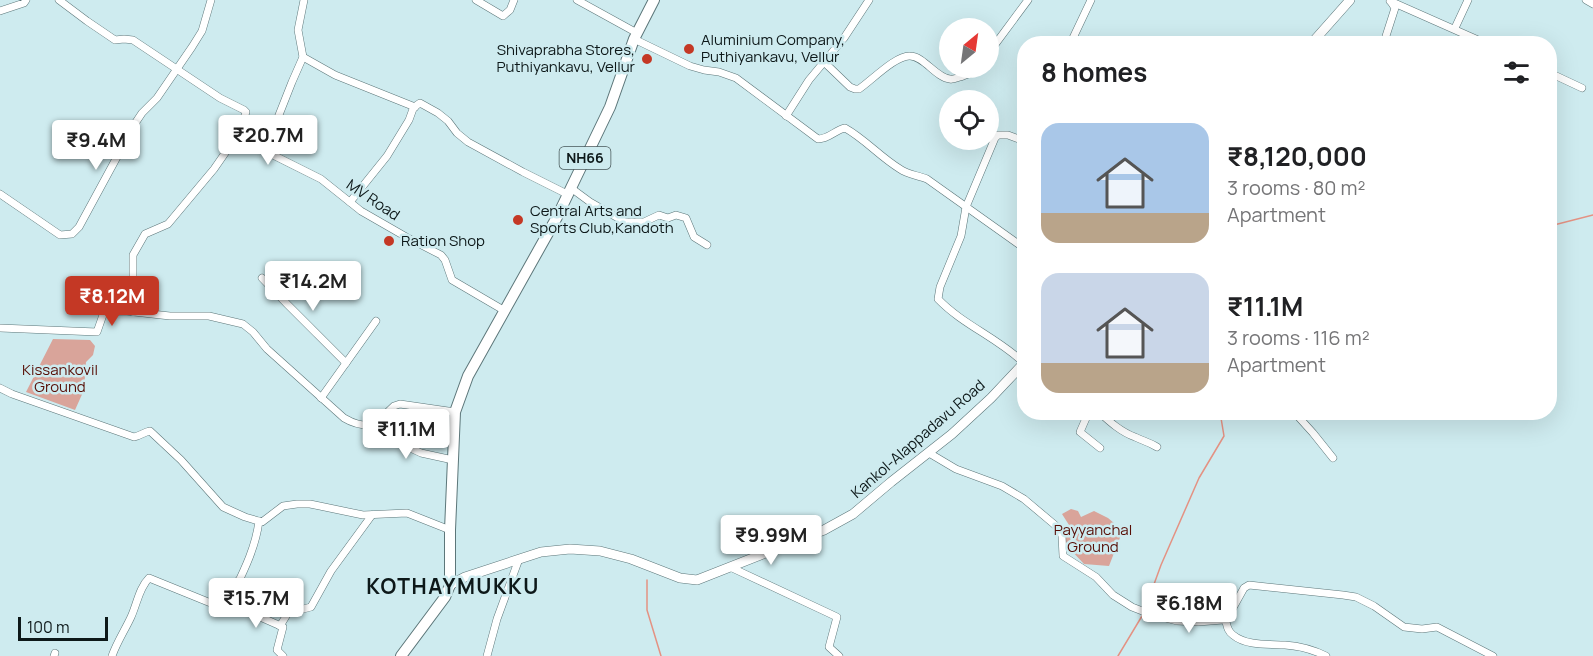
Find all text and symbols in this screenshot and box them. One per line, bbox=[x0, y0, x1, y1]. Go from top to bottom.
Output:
north arrow bbox=[939, 18, 999, 78]
map controls bbox=[939, 18, 999, 150]
place label: Aluminium Company, Puthiyankavu, Vellur bbox=[701, 29, 845, 67]
place label: Shivaprabha Stores, Puthiyankavu, Vellur bbox=[497, 39, 636, 77]
marker: Aluminium Company, Puthiyankavu, Vellur bbox=[682, 42, 696, 56]
marker: Shivaprabha Stores, Puthiyankavu, Vellur bbox=[640, 52, 654, 66]
text: 8 homes bbox=[1041, 54, 1147, 90]
icon: filters bbox=[1500, 56, 1533, 89]
button: locate bbox=[939, 90, 999, 150]
pin: ₹20.7M bbox=[219, 115, 317, 166]
pin: ₹9.4M bbox=[54, 120, 138, 171]
text: ₹20.7M bbox=[232, 121, 304, 148]
text: ₹9.4M bbox=[66, 126, 126, 153]
text: ₹8,120,000 bbox=[1227, 138, 1367, 174]
road number: NH66 bbox=[560, 147, 610, 169]
icon: home bbox=[1089, 147, 1161, 219]
street label: MV Road bbox=[342, 174, 404, 225]
text: 3 rooms · 80 m² bbox=[1227, 174, 1366, 201]
place label: Central Arts and Sports Club,Kandoth bbox=[530, 200, 674, 238]
text: Apartment bbox=[1227, 201, 1326, 228]
marker: Central Arts and Sports Club,Kandoth bbox=[511, 213, 525, 227]
place label: Ration Shop bbox=[401, 230, 485, 251]
marker: Ration Shop bbox=[382, 234, 396, 248]
pin: ₹14.2M bbox=[264, 261, 362, 312]
text: ₹14.2M bbox=[279, 267, 347, 294]
pin: ₹8.12M bbox=[63, 276, 161, 327]
text: ₹8.12M bbox=[79, 282, 145, 309]
text: ₹11.1M bbox=[1227, 288, 1303, 324]
icon: home bbox=[1089, 297, 1161, 369]
text: 3 rooms · 116 m² bbox=[1227, 324, 1370, 351]
text: Apartment bbox=[1227, 351, 1326, 378]
park label: Kissankovil Ground bbox=[22, 359, 98, 397]
street label: Kankol-Alappadavu Road bbox=[846, 375, 989, 503]
pin: ₹11.1M bbox=[357, 409, 455, 460]
text: ₹11.1M bbox=[377, 415, 435, 442]
pin: ₹9.99M bbox=[722, 515, 820, 566]
park label: Payyanchal Ground bbox=[1054, 519, 1132, 557]
text: ₹9.99M bbox=[735, 521, 807, 548]
district label: KOTHAYMUKKU bbox=[366, 572, 540, 600]
pin: ₹15.7M bbox=[207, 578, 305, 629]
pin: ₹6.18M bbox=[1140, 583, 1238, 634]
text: ₹15.7M bbox=[223, 584, 289, 611]
text: ₹6.18M bbox=[1156, 589, 1222, 616]
scale bar bbox=[18, 614, 108, 642]
text: 100 m bbox=[27, 616, 70, 638]

